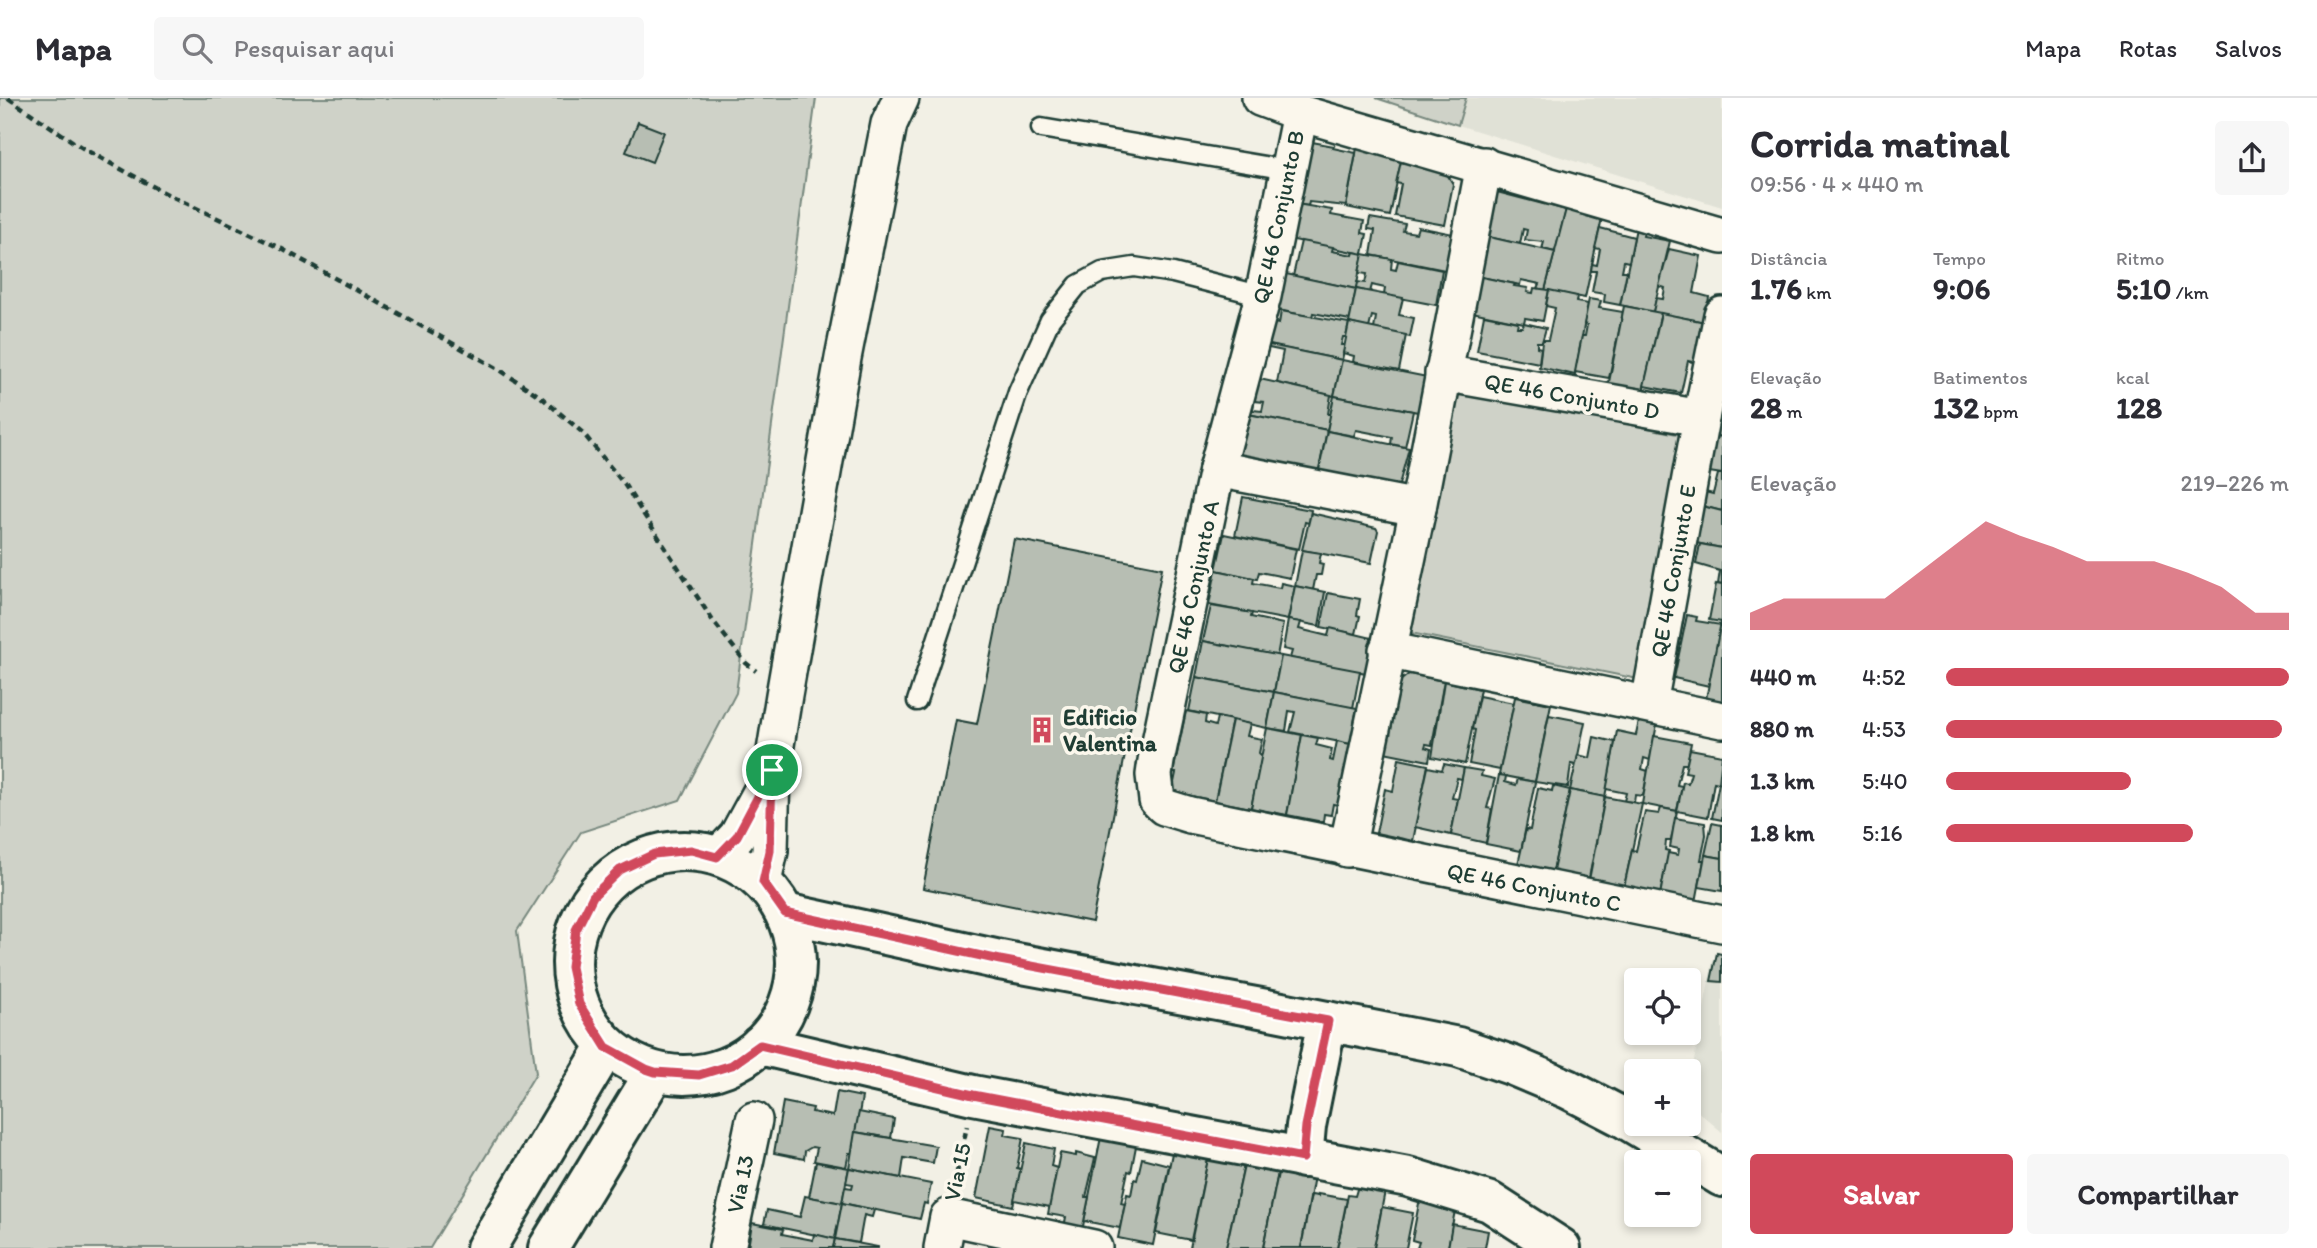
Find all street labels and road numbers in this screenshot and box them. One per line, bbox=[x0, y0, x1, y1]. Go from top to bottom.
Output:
street label: QE 46 Conjunto B bbox=[1246, 128, 1310, 306]
street label: QE 46 Conjunto D bbox=[1482, 367, 1662, 425]
street label: QE 46 Conjunto E bbox=[1644, 483, 1702, 659]
street label: QE 46 Conjunto A bbox=[1161, 497, 1225, 676]
street label: QE 46 Conjunto C bbox=[1445, 856, 1623, 918]
street label: Via 15 bbox=[937, 1140, 977, 1204]
street label: Via 13 bbox=[720, 1152, 760, 1216]

